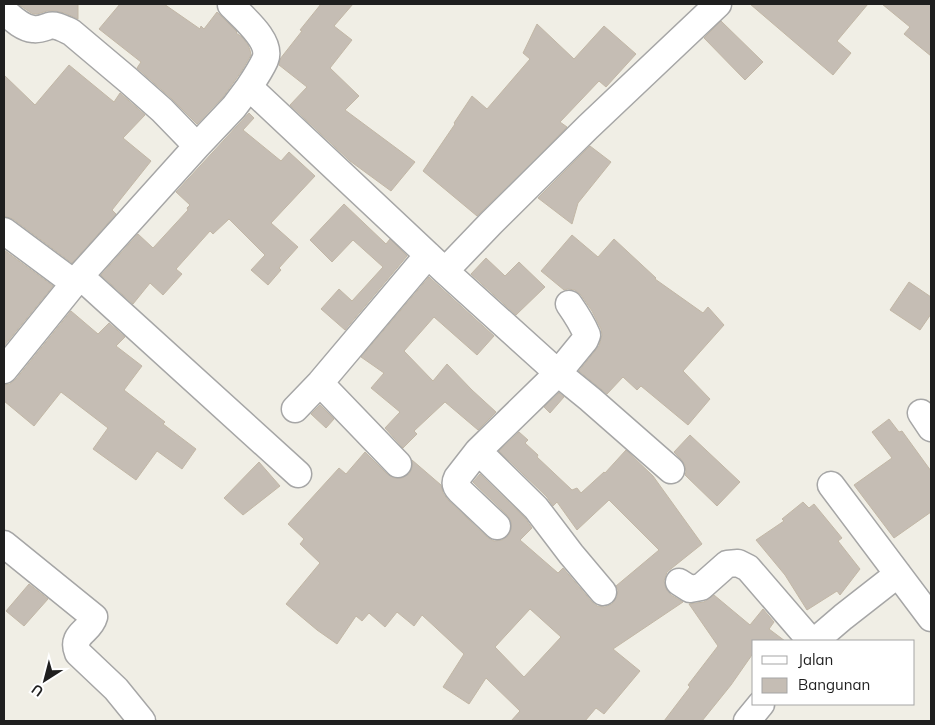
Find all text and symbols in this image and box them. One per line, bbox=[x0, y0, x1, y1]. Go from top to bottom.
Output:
legend bbox=[752, 640, 915, 705]
text: Jalan bbox=[798, 650, 833, 669]
north arrow bbox=[20, 655, 70, 705]
text: Bangunan bbox=[798, 675, 870, 694]
text: U bbox=[28, 680, 47, 701]

